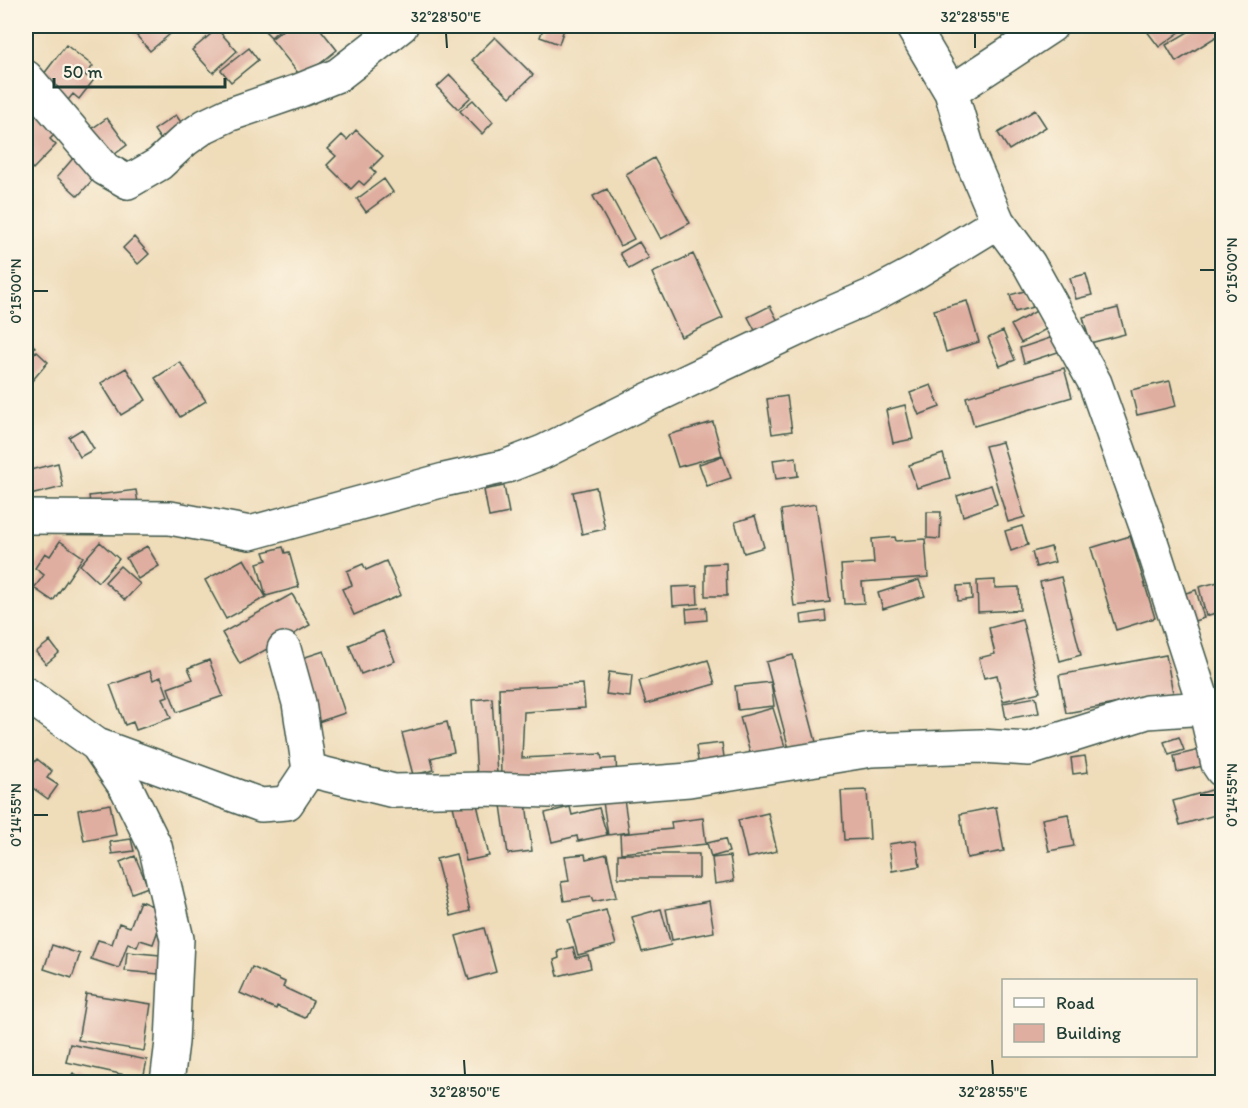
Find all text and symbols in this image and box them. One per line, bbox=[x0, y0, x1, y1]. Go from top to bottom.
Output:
text: 32°28'50"E bbox=[411, 8, 481, 26]
text: 32°28'55"E bbox=[941, 8, 1009, 26]
scale bar bbox=[54, 51, 225, 89]
text: 50 m bbox=[63, 61, 103, 83]
text: 0°15'00"N bbox=[1223, 237, 1241, 303]
text: 0°15'00"N bbox=[7, 258, 25, 324]
text: 0°14'55"N bbox=[1223, 763, 1241, 827]
text: 0°14'55"N bbox=[7, 783, 25, 847]
legend bbox=[1002, 979, 1197, 1057]
text: Road bbox=[1056, 992, 1095, 1014]
text: Building bbox=[1056, 1022, 1122, 1044]
text: 32°28'50"E bbox=[430, 1083, 500, 1101]
text: 32°28'55"E bbox=[959, 1083, 1027, 1101]

